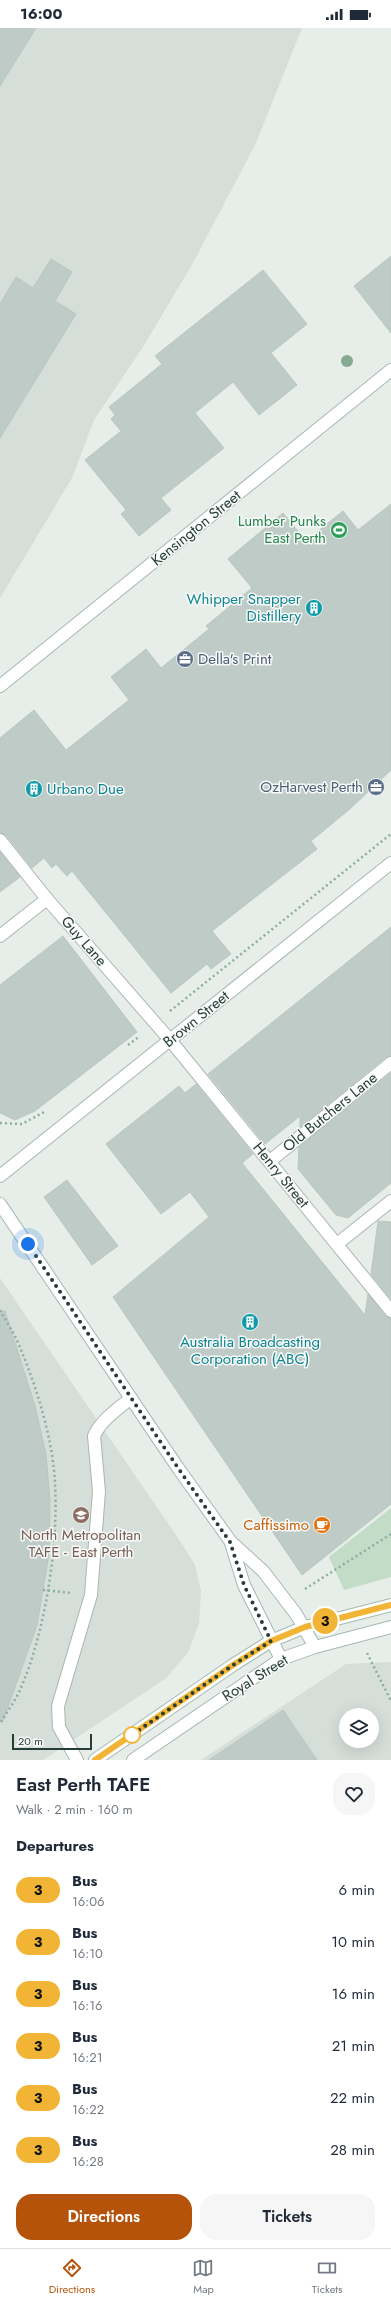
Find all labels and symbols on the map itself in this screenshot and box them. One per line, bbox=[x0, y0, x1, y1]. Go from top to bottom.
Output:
street label: Kensington Street bbox=[146, 485, 246, 571]
place label: Lumber Punks East Perth bbox=[238, 510, 326, 549]
sports icon: Lumber Punks East Perth bbox=[329, 520, 349, 540]
place label: Whipper Snapper Distillery bbox=[187, 588, 302, 627]
building icon: Whipper Snapper Distillery bbox=[304, 598, 324, 618]
place label: Della's Print bbox=[198, 648, 272, 670]
office icon: Della's Print bbox=[175, 649, 195, 669]
place label: OzHarvest Perth bbox=[260, 776, 363, 798]
office icon: OzHarvest Perth bbox=[366, 777, 386, 797]
place label: Urbano Due bbox=[47, 778, 124, 800]
building icon: Urbano Due bbox=[24, 779, 44, 799]
street label: Guy Lane bbox=[56, 911, 112, 971]
street label: Brown Street bbox=[158, 985, 234, 1053]
street label: Old Butchers Lane bbox=[278, 1067, 382, 1157]
street label: Henry Street bbox=[248, 1137, 315, 1213]
your location bbox=[18, 1234, 38, 1254]
building icon: Australia Broadcasting Corporation (ABC) bbox=[240, 1312, 260, 1332]
place label: Australia Broadcasting Corporation (ABC) bbox=[180, 1331, 320, 1370]
school or university icon: North Metropolitan TAFE - East Perth bbox=[71, 1505, 91, 1525]
place label: Caffissimo bbox=[243, 1514, 309, 1536]
cafe icon: Caffissimo bbox=[312, 1515, 332, 1535]
place label: North Metropolitan TAFE - East Perth bbox=[21, 1524, 141, 1563]
line badge: 3 bbox=[312, 1608, 338, 1634]
street label: Royal Street bbox=[218, 1649, 293, 1707]
unlabelled marker bbox=[123, 1726, 141, 1744]
scale bar bbox=[12, 1732, 92, 1751]

